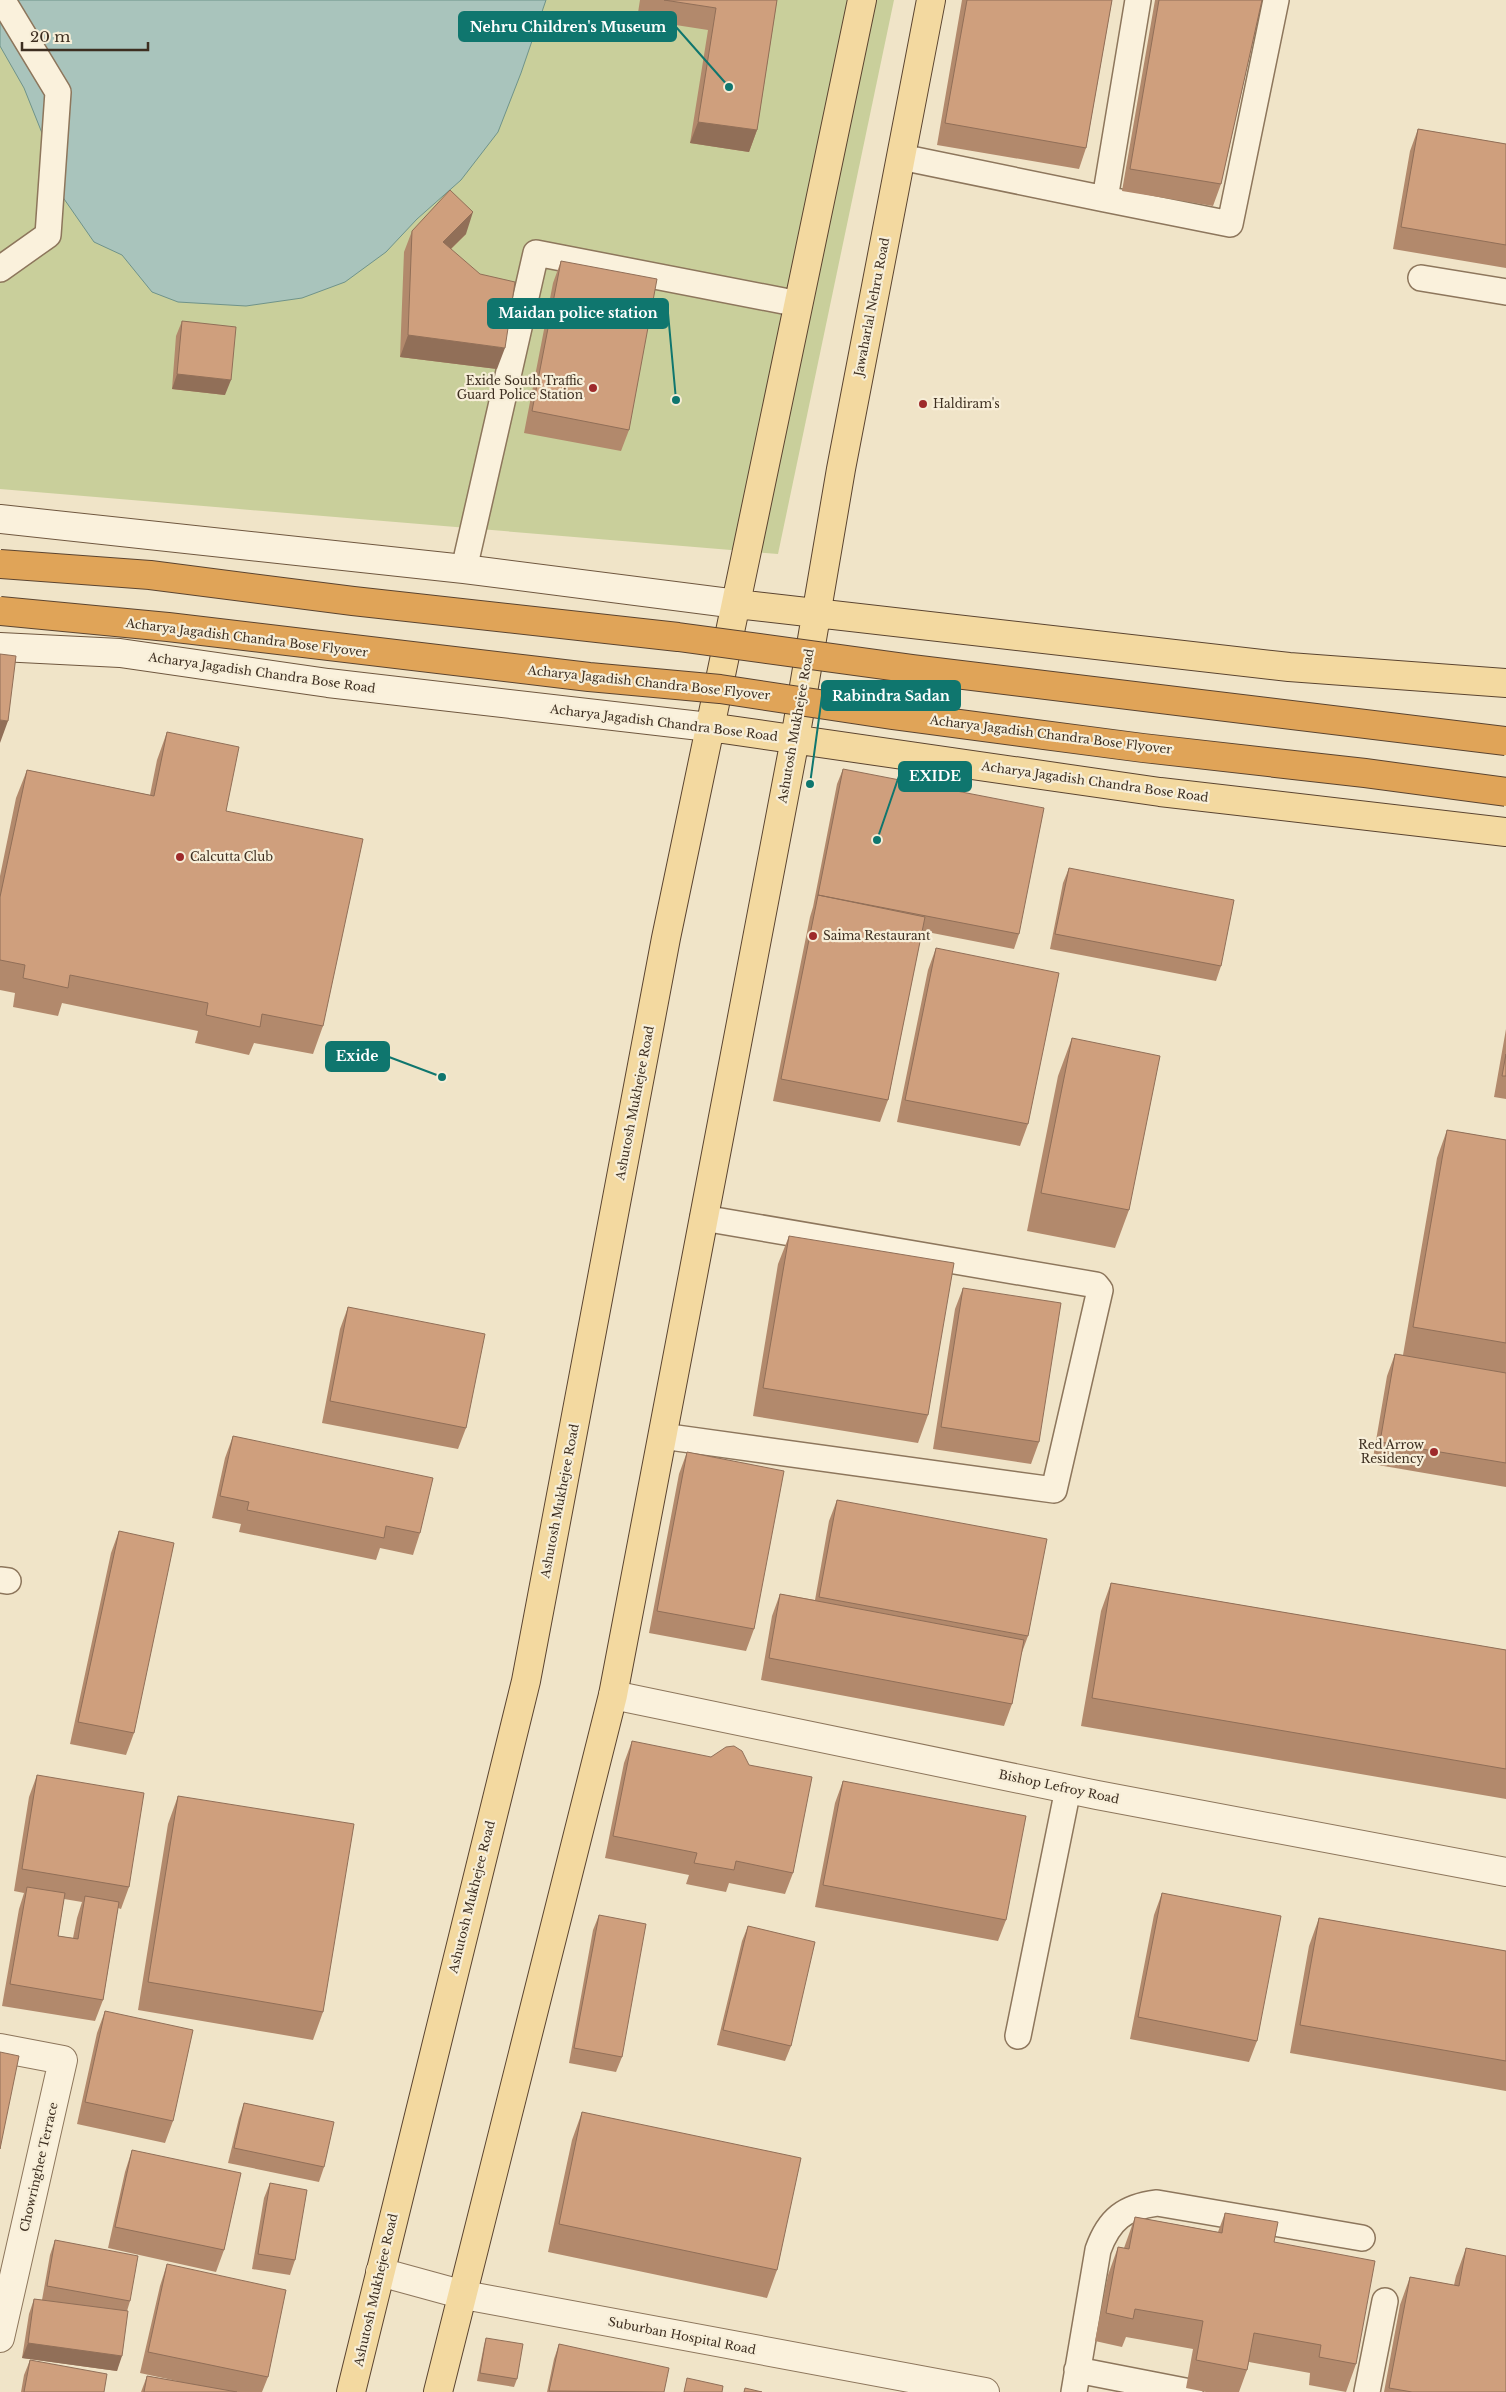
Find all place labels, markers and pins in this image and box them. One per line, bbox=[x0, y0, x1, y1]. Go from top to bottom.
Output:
callout: Nehru Children's Museum bbox=[459, 12, 676, 41]
callout: Maidan police station bbox=[488, 299, 668, 328]
place label: Exide South Traffic Guard Police Station bbox=[457, 373, 584, 402]
marker: Exide South Traffic Guard Police Station bbox=[587, 382, 599, 394]
place label: Haldiram's bbox=[933, 396, 1000, 411]
marker: Haldiram's bbox=[917, 398, 929, 410]
callout: Rabindra Sadan bbox=[822, 681, 960, 710]
callout: EXIDE bbox=[899, 762, 971, 791]
place label: Calcutta Club bbox=[190, 849, 273, 864]
marker: Calcutta Club bbox=[174, 851, 186, 863]
place label: Saima Restaurant bbox=[823, 928, 931, 943]
marker: Saima Restaurant bbox=[807, 930, 819, 942]
callout: Exide bbox=[326, 1042, 389, 1071]
place label: Red Arrow Residency bbox=[1358, 1437, 1425, 1466]
marker: Red Arrow Residency bbox=[1428, 1446, 1440, 1458]

